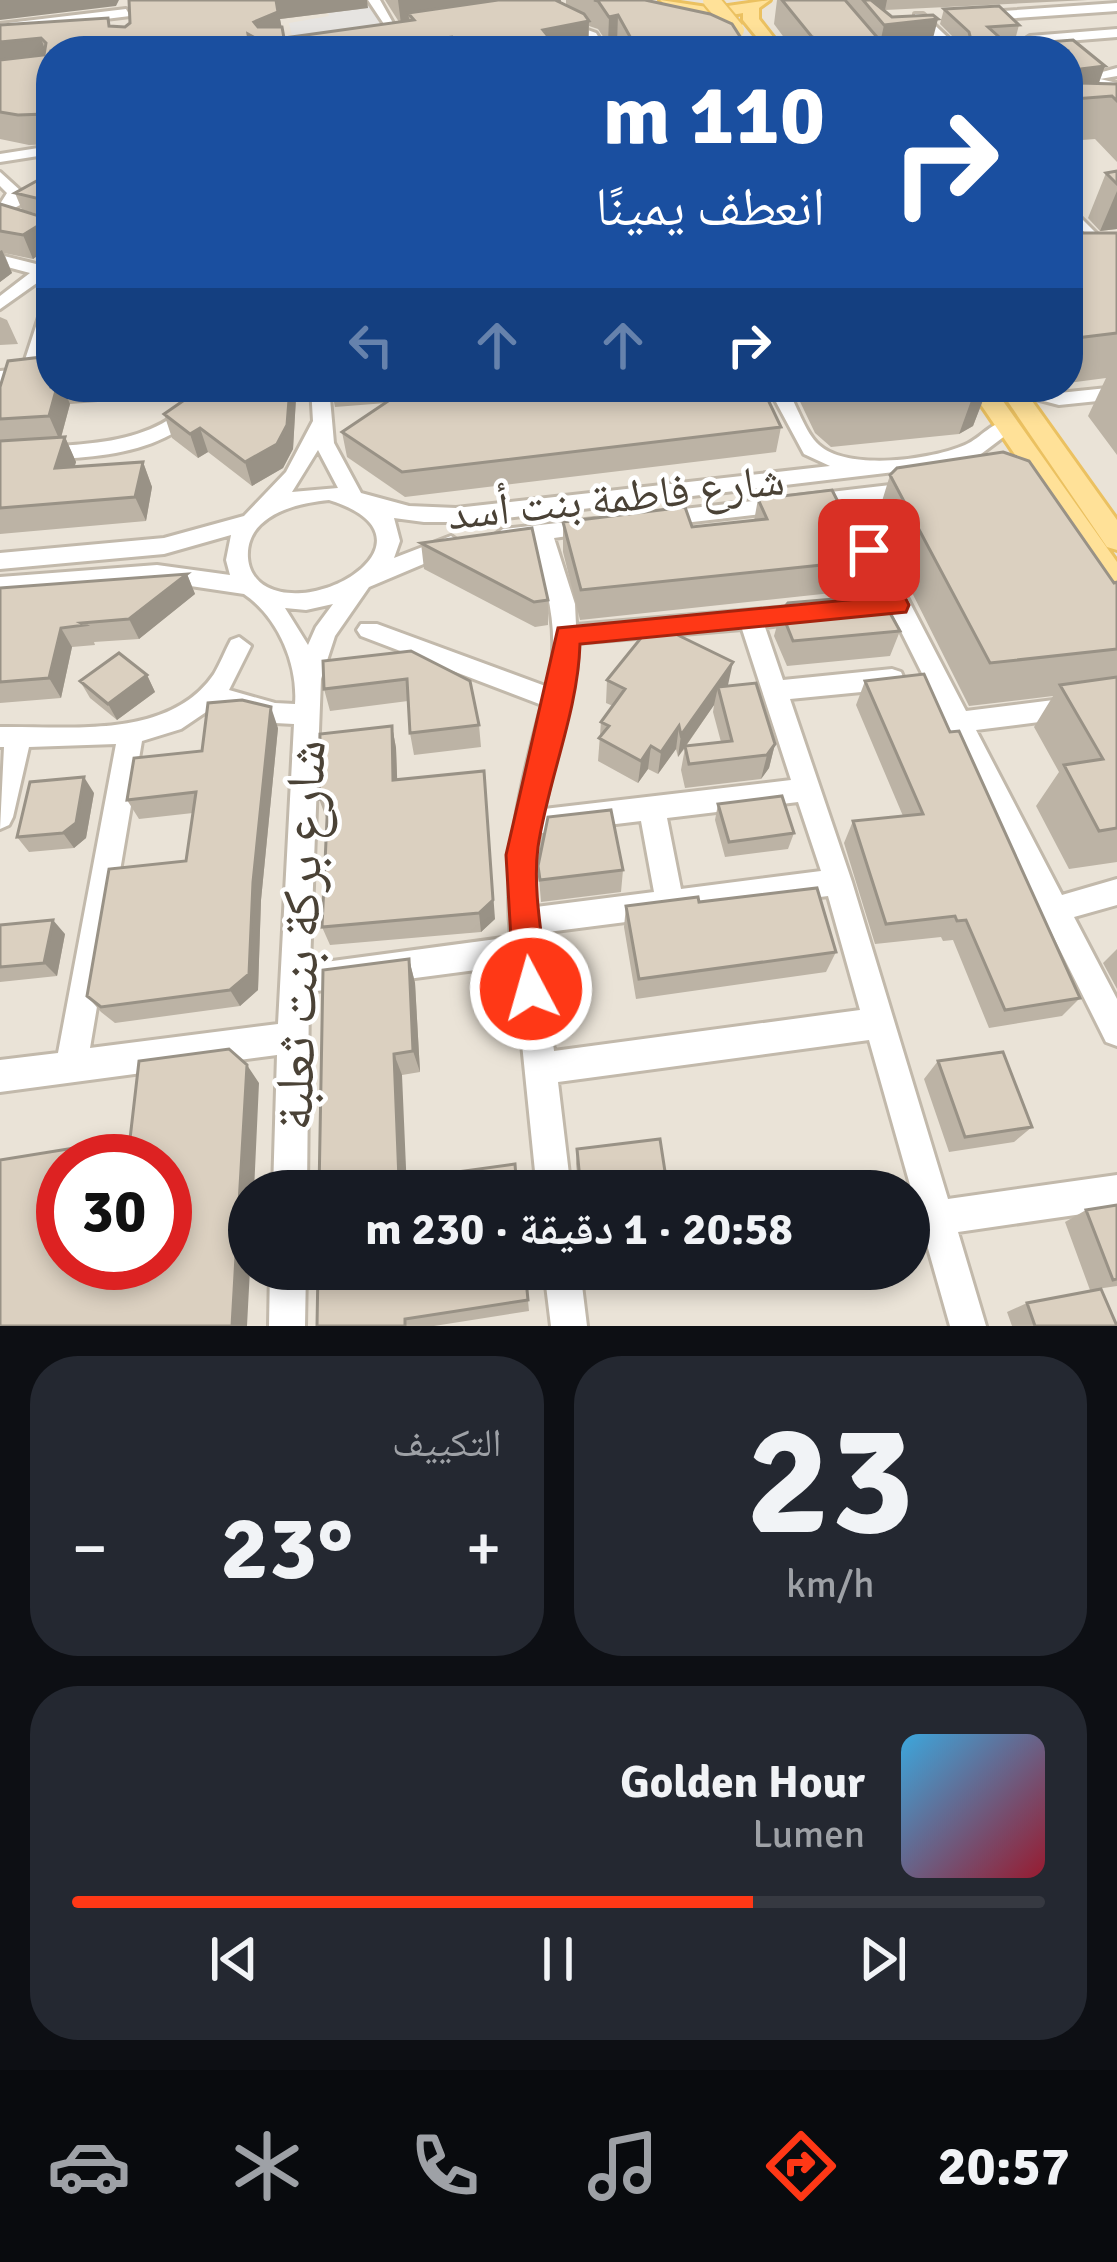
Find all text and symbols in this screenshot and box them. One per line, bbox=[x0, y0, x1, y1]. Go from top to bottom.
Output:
text: 110 m bbox=[603, 64, 825, 168]
icon: right bbox=[867, 84, 1023, 240]
text: انعطف يمينًا bbox=[595, 174, 825, 241]
icon: left bbox=[338, 312, 404, 378]
icon: ahead bbox=[464, 312, 530, 378]
icon: ahead bbox=[590, 312, 656, 378]
icon: right bbox=[716, 312, 782, 378]
street label: شارع فاطمة بنت أسد bbox=[445, 452, 787, 543]
pin bbox=[818, 499, 920, 601]
icon: arrive bbox=[836, 517, 902, 583]
street label: شارع بركة بنت ثعلبة bbox=[260, 739, 341, 1132]
position arrow bbox=[468, 926, 594, 1052]
speed limit sign: 30 bbox=[36, 1134, 192, 1290]
text: 20:58 · 1 دقيقة · 230 m bbox=[365, 1202, 793, 1257]
text: 23 bbox=[746, 1385, 915, 1578]
text: التكييف bbox=[392, 1419, 502, 1467]
text: 23° bbox=[220, 1493, 353, 1604]
text: − bbox=[72, 1508, 108, 1589]
text: + bbox=[466, 1508, 501, 1589]
text: km/h bbox=[786, 1560, 874, 1608]
text: Golden Hour bbox=[620, 1755, 865, 1810]
text: Lumen bbox=[752, 1810, 865, 1858]
icon: previous bbox=[201, 1926, 267, 1992]
icon: pause bbox=[525, 1926, 591, 1992]
icon: next bbox=[850, 1926, 916, 1992]
icon: car bbox=[47, 2124, 131, 2208]
icon: climate bbox=[225, 2124, 309, 2208]
icon: phone bbox=[403, 2124, 487, 2208]
icon: music bbox=[581, 2124, 665, 2208]
icon: directions bbox=[759, 2124, 843, 2208]
text: 20:57 bbox=[937, 2133, 1070, 2200]

